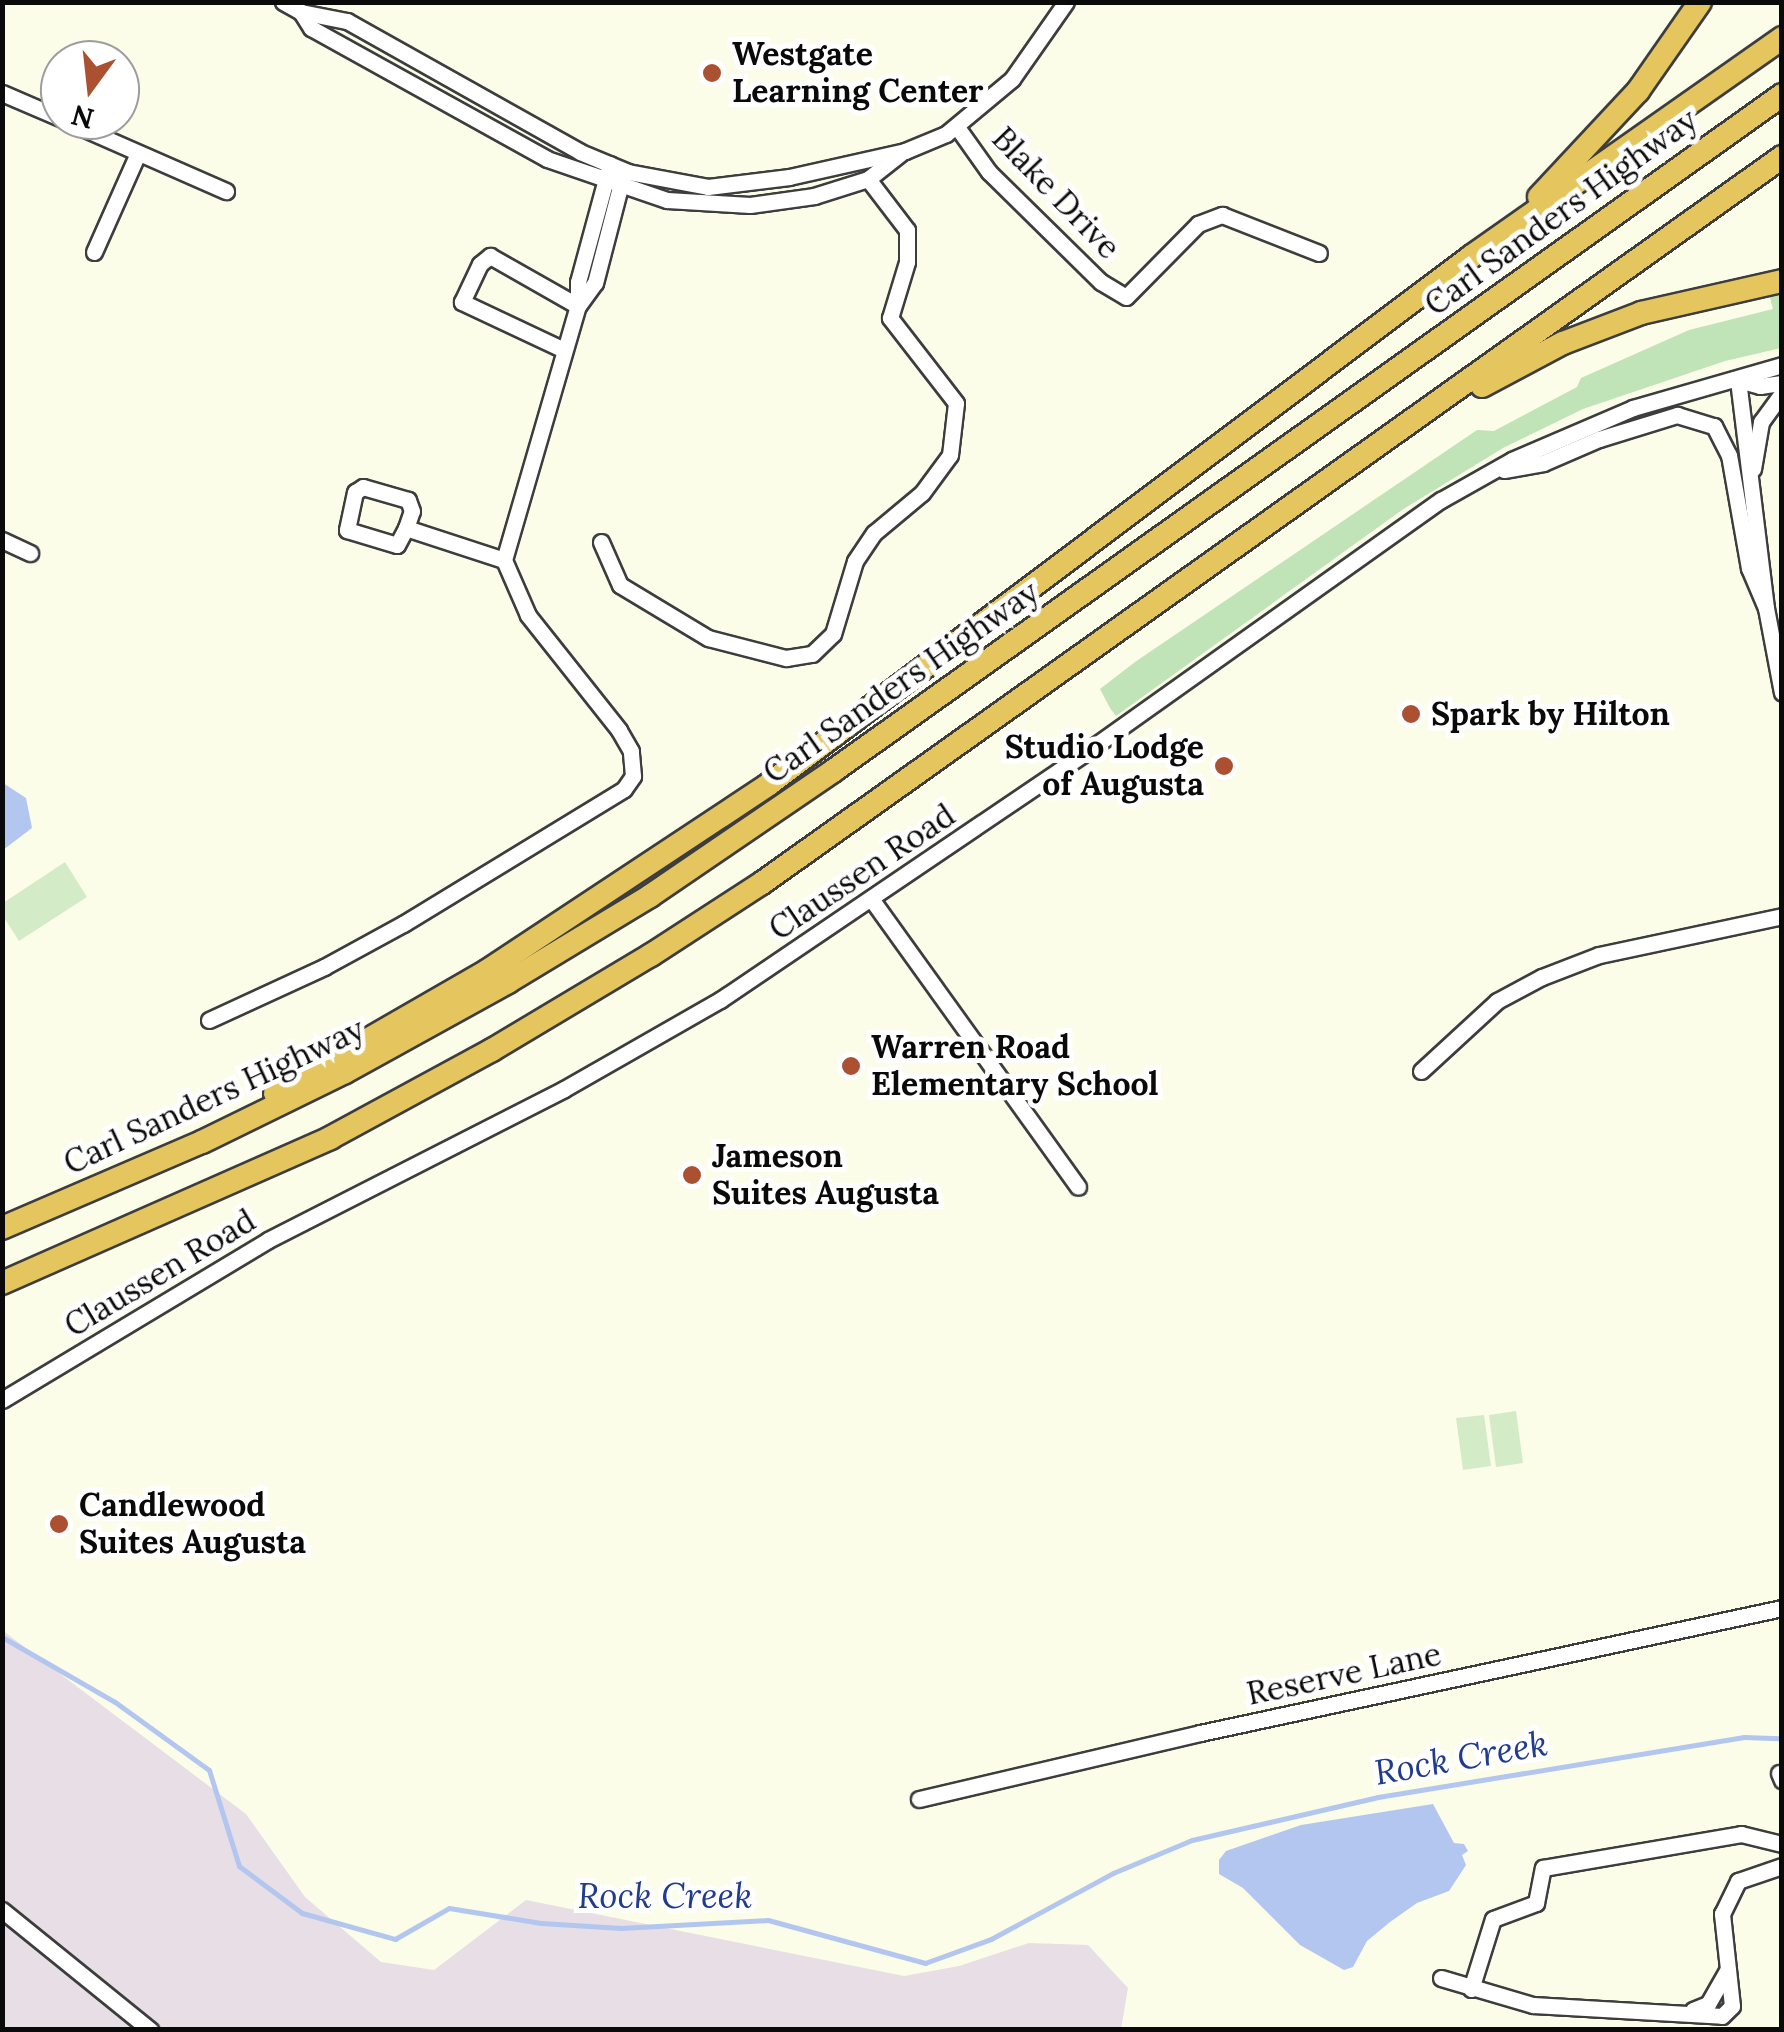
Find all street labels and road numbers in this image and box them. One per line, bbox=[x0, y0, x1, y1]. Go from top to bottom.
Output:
street label: Carl Sanders Highway bbox=[1417, 100, 1705, 324]
street label: Blake Drive bbox=[984, 119, 1128, 267]
street label: Carl Sanders Highway bbox=[756, 572, 1046, 792]
street label: Claussen Road bbox=[762, 796, 962, 948]
street label: Carl Sanders Highway bbox=[58, 1010, 370, 1182]
street label: Claussen Road bbox=[58, 1201, 262, 1345]
street label: Reserve Lane bbox=[1243, 1635, 1445, 1713]

